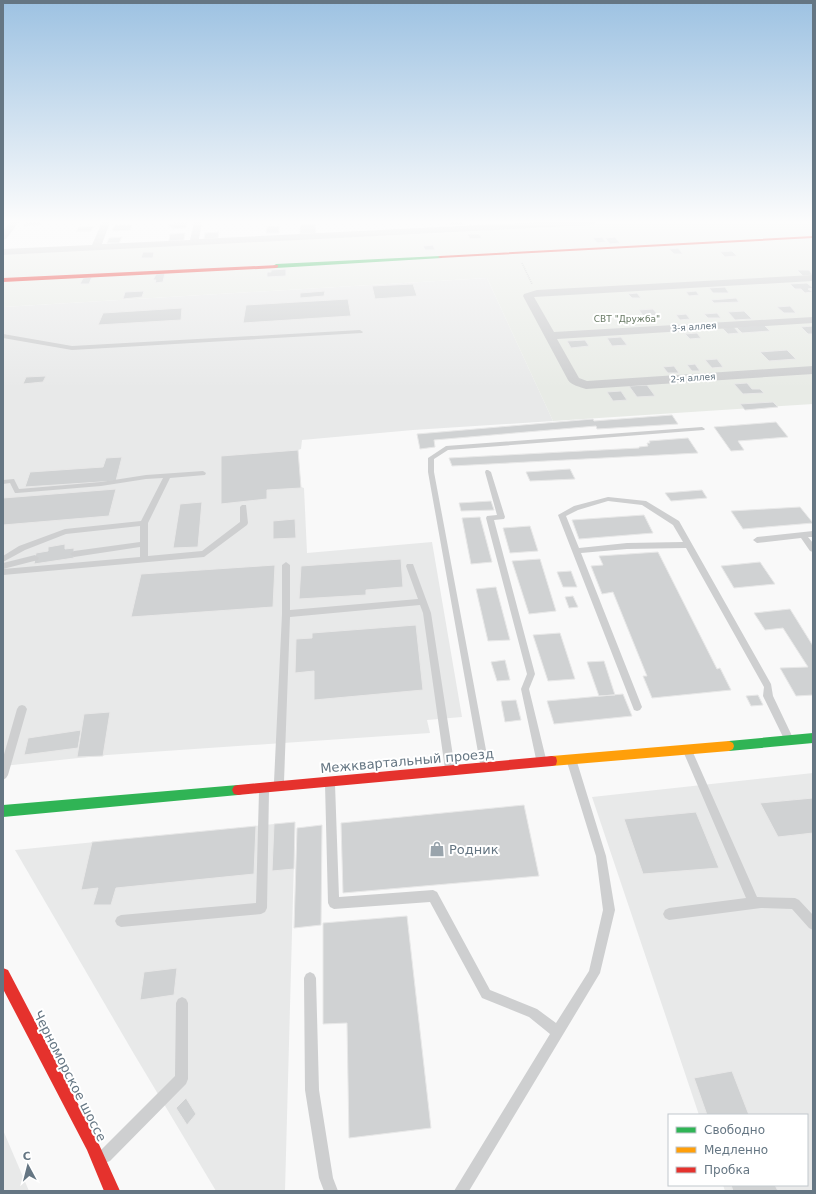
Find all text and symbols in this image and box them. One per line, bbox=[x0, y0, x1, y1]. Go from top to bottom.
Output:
park label: СВТ "Дружба" bbox=[594, 314, 660, 324]
street label: 3-я аллея bbox=[671, 320, 717, 334]
street label: 2-я аллея bbox=[670, 371, 716, 385]
street label: Межквартальный проезд bbox=[320, 746, 494, 776]
shop icon: Родник bbox=[428, 840, 446, 858]
place label: Родник bbox=[449, 842, 499, 857]
street label: Черноморское шоссе bbox=[30, 1008, 110, 1144]
legend bbox=[668, 1114, 808, 1186]
text: Свободно bbox=[704, 1123, 765, 1137]
text: Медленно bbox=[704, 1143, 768, 1157]
north arrow bbox=[8, 1146, 48, 1186]
text: С bbox=[22, 1150, 32, 1164]
text: Пробка bbox=[704, 1163, 750, 1177]

